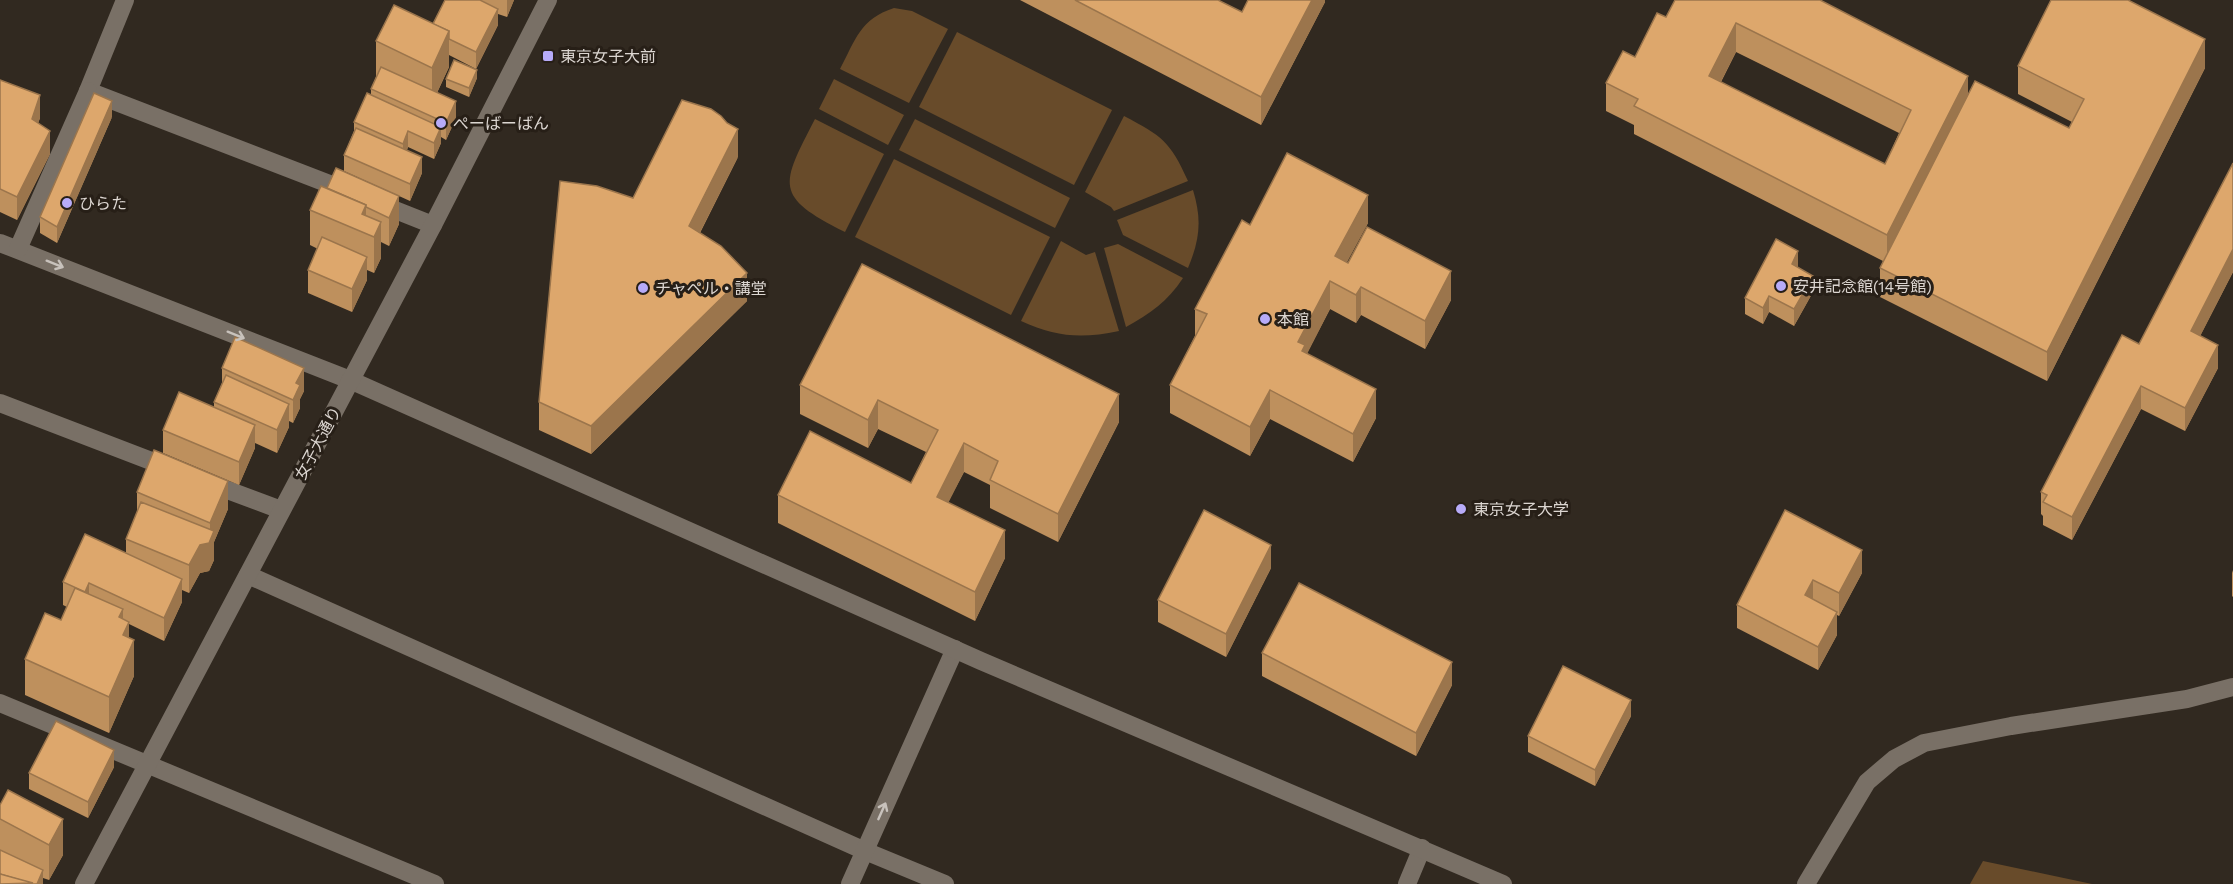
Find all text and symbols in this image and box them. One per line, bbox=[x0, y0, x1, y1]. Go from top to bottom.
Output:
place label: 東京女子大前 bbox=[560, 47, 656, 66]
marker: 東京女子大前 bbox=[541, 49, 555, 63]
place label: ぺーばーばん bbox=[453, 114, 549, 133]
marker: ぺーばーばん bbox=[434, 116, 448, 130]
place label: ひらた bbox=[79, 194, 127, 213]
marker: ひらた bbox=[60, 196, 74, 210]
one-way arrow bbox=[45, 259, 63, 270]
place label: 安井記念館(14号館) bbox=[1793, 277, 1932, 296]
place label: チャペル・講堂 bbox=[655, 279, 767, 298]
marker: 安井記念館(14号館) bbox=[1774, 279, 1788, 293]
marker: チャペル・講堂 bbox=[636, 281, 650, 295]
place label: 本館 bbox=[1277, 310, 1309, 329]
marker: 本館 bbox=[1258, 312, 1272, 326]
one-way arrow bbox=[226, 330, 245, 341]
street label: 女子大通り bbox=[291, 403, 345, 483]
place label: 東京女子大学 bbox=[1473, 500, 1569, 519]
marker: 東京女子大学 bbox=[1454, 502, 1468, 516]
one-way arrow bbox=[877, 803, 889, 821]

